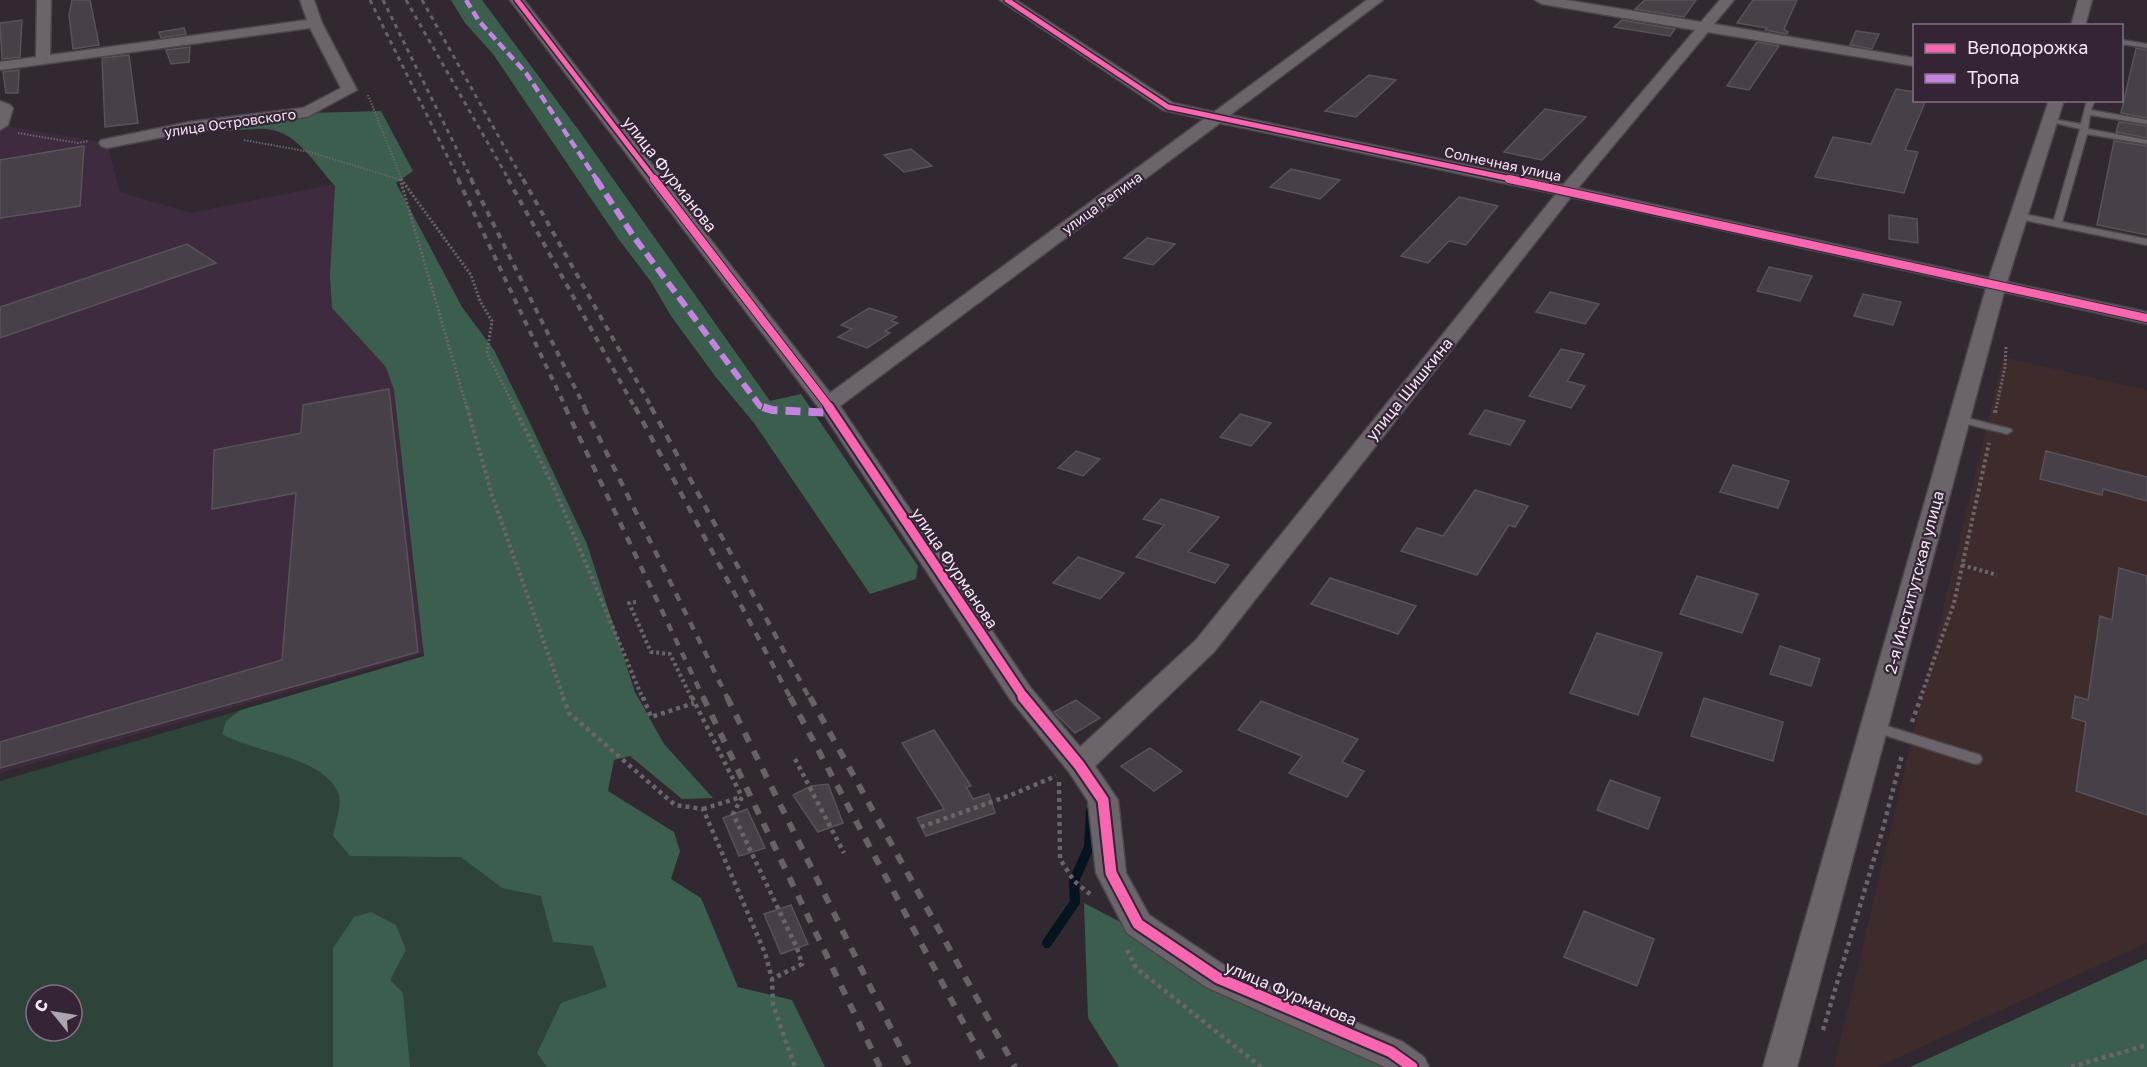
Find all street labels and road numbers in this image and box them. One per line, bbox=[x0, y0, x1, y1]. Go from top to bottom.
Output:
street label: улица Островского bbox=[163, 105, 297, 140]
street label: улица Фурманова bbox=[619, 112, 721, 236]
street label: Солнечная улица bbox=[1443, 143, 1563, 184]
street label: улица Репина bbox=[1058, 168, 1145, 237]
street label: улица Шишкина bbox=[1361, 333, 1457, 445]
street label: 2-я Институтская улица bbox=[1880, 488, 1948, 676]
street label: улица Фурманова bbox=[907, 504, 1003, 632]
street label: улица Фурманова bbox=[1222, 956, 1360, 1030]

